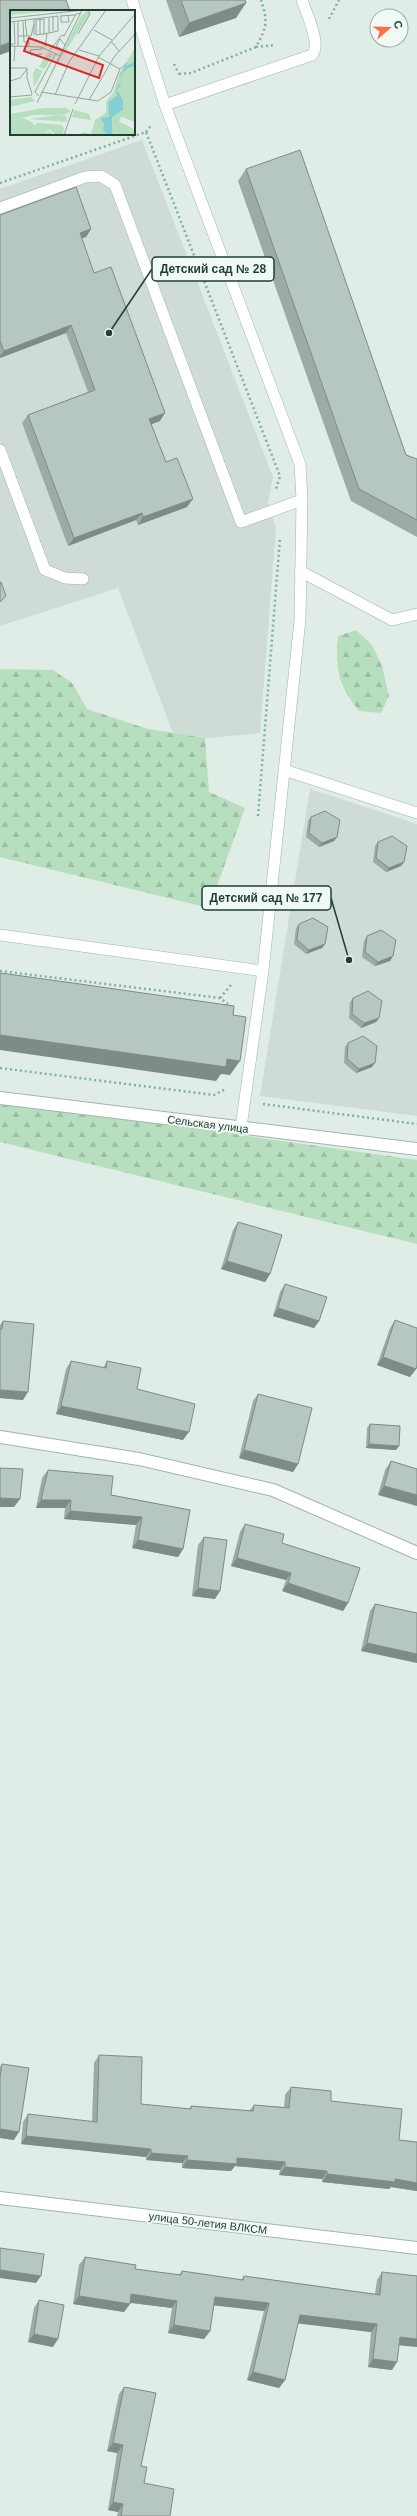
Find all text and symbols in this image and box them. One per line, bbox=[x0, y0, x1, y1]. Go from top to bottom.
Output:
north arrow bbox=[369, 8, 409, 48]
inset map bbox=[10, 10, 135, 135]
text: С bbox=[391, 19, 405, 30]
callout: Детский сад № 28 bbox=[152, 257, 274, 281]
text: Детский сад № 28 bbox=[160, 262, 266, 276]
callout: Детский сад № 177 bbox=[202, 886, 331, 910]
text: Детский сад № 177 bbox=[210, 891, 323, 905]
street label: Сельская улица bbox=[167, 1113, 250, 1135]
street label: улица 50-летия ВЛКСМ bbox=[148, 2210, 268, 2236]

